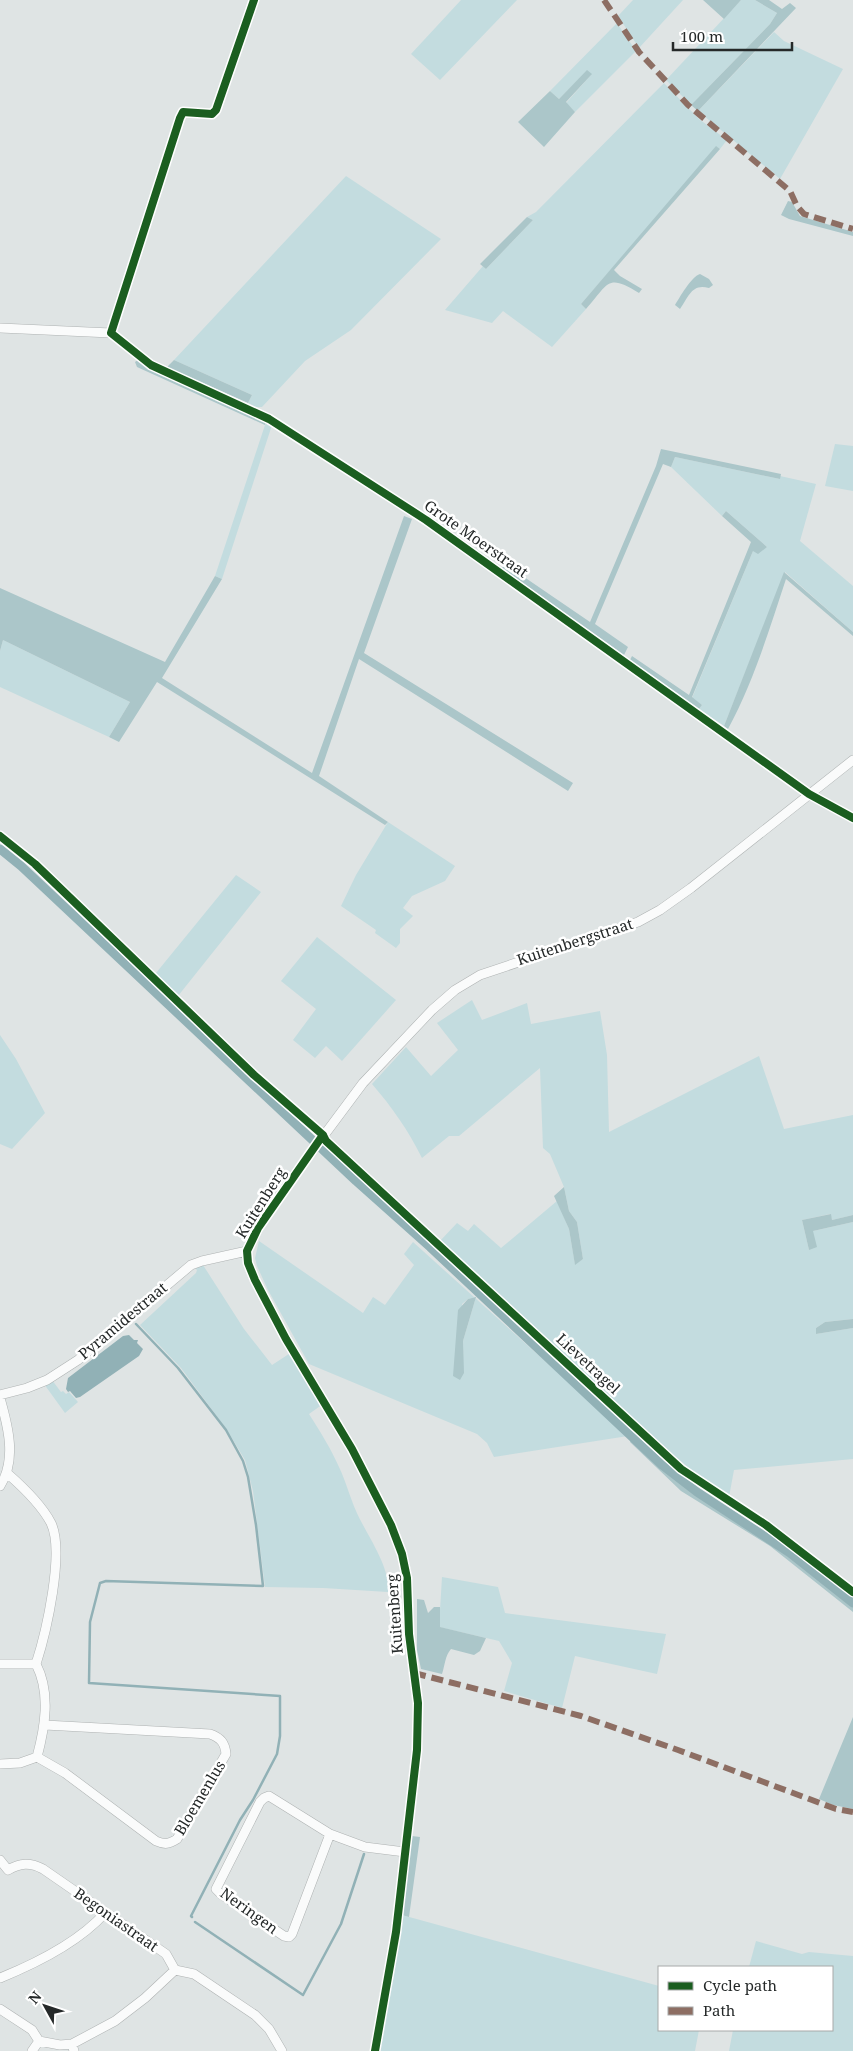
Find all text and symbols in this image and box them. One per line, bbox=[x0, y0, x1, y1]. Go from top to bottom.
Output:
scale bar bbox=[673, 20, 792, 52]
text: 100 m bbox=[680, 26, 723, 46]
street label: Grote Moerstraat bbox=[421, 495, 532, 581]
street label: Kuitenbergstraat bbox=[514, 913, 635, 969]
street label: Kuitenberg bbox=[231, 1163, 290, 1242]
street label: Pyramidestraat bbox=[74, 1277, 171, 1363]
street label: Lievetragel bbox=[553, 1329, 625, 1398]
street label: Kuitenberg bbox=[381, 1574, 407, 1655]
street label: Bloemenlus bbox=[169, 1756, 229, 1839]
street label: Neringen bbox=[217, 1882, 283, 1938]
street label: Begoniastraat bbox=[71, 1883, 163, 1956]
legend bbox=[658, 1966, 833, 2031]
text: Cycle path bbox=[703, 1975, 778, 1995]
north arrow bbox=[20, 1981, 70, 2031]
text: N bbox=[24, 1987, 45, 2008]
text: Path bbox=[703, 2000, 736, 2020]

